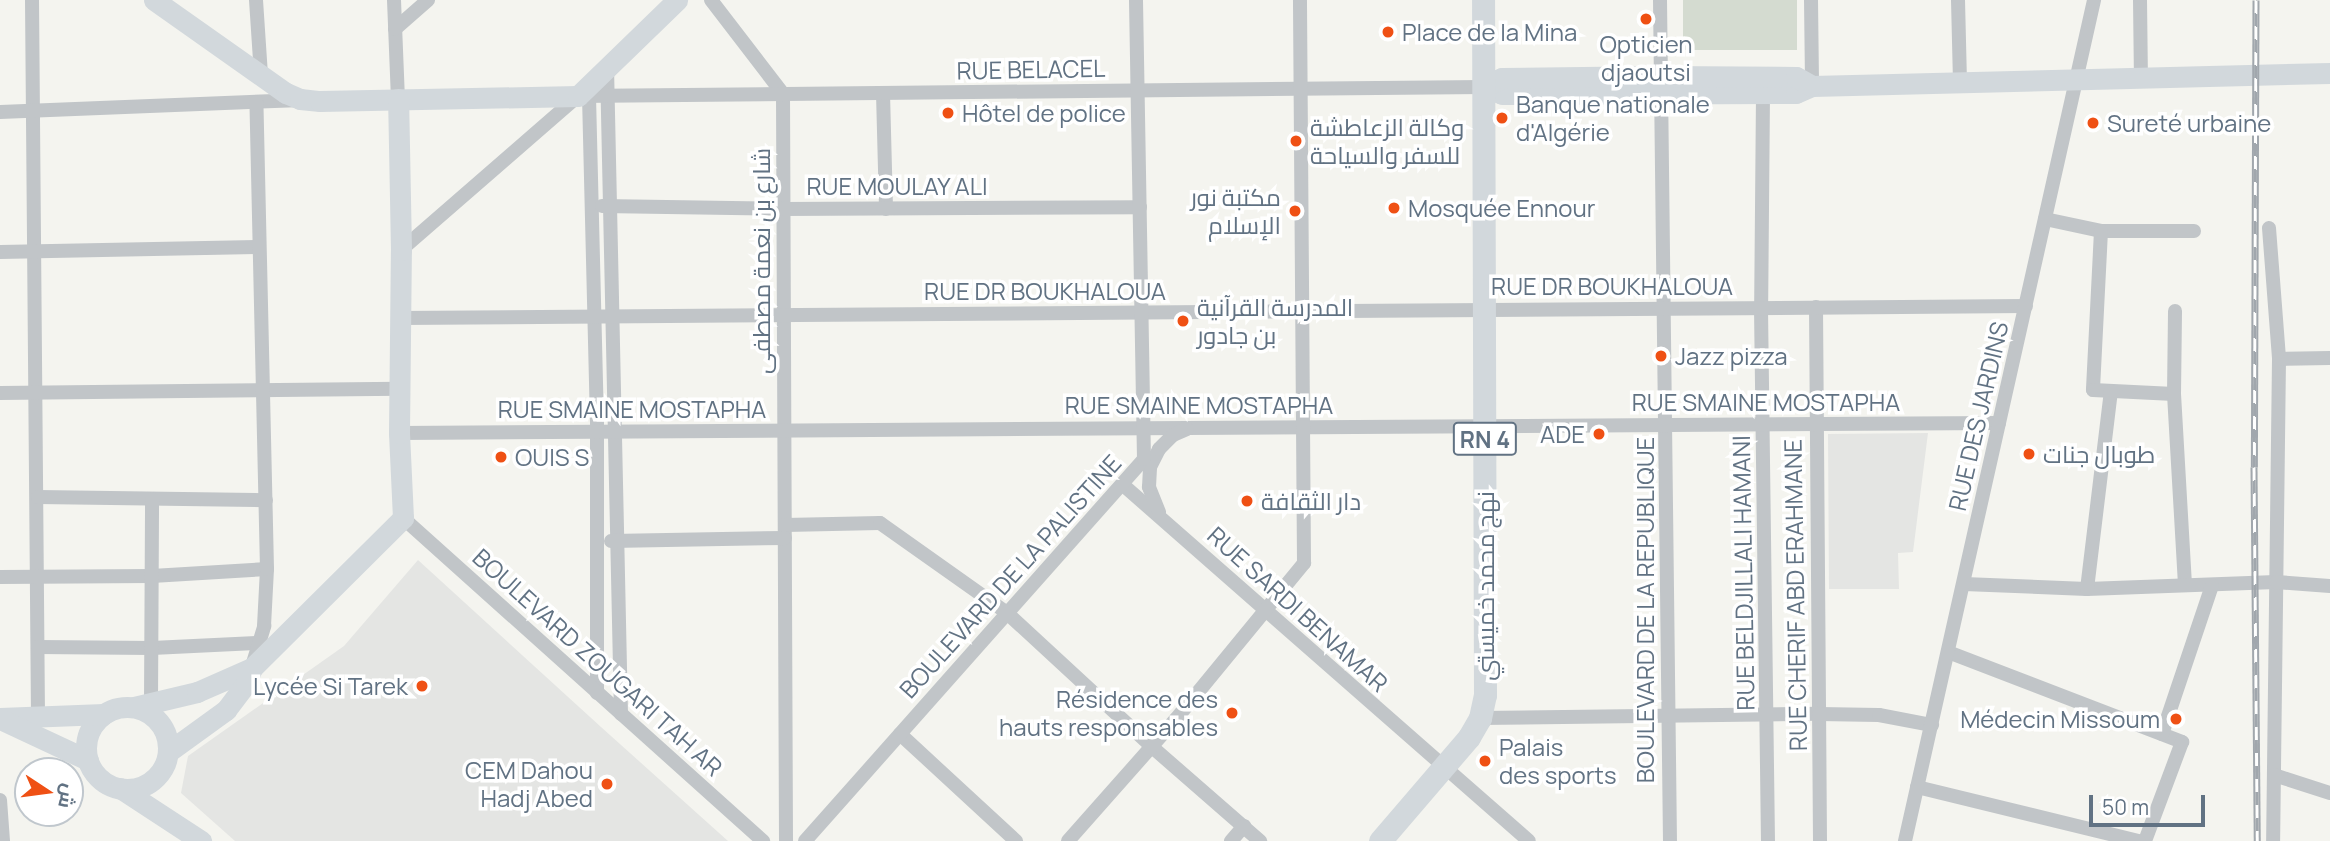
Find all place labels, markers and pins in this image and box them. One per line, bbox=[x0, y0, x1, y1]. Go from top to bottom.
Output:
marker: Opticien djaoutsi bbox=[1638, 11, 1654, 27]
place label: Place de la Mina bbox=[1402, 18, 1577, 46]
marker: Place de la Mina bbox=[1380, 24, 1396, 40]
place label: Opticien djaoutsi bbox=[1599, 30, 1693, 86]
place label: Banque nationale d'Algérie bbox=[1516, 90, 1710, 146]
place label: Hôtel de police bbox=[962, 99, 1126, 127]
marker: Hôtel de police bbox=[940, 105, 956, 121]
place label: Sureté urbaine bbox=[2107, 109, 2271, 137]
marker: Banque nationale d'Algérie bbox=[1494, 110, 1510, 126]
place label: وكالة الزعاطشة للسفر والسياحة bbox=[1310, 113, 1464, 169]
marker: Sureté urbaine bbox=[2085, 115, 2101, 131]
marker: وكالة الزعاطشة للسفر والسياحة bbox=[1288, 133, 1304, 149]
place label: مكتبة نور الإسلام bbox=[1190, 183, 1281, 239]
place label: Mosquée Ennour bbox=[1408, 194, 1595, 222]
marker: Mosquée Ennour bbox=[1386, 200, 1402, 216]
marker: مكتبة نور الإسلام bbox=[1287, 203, 1303, 219]
place label: المدرسة القرآنية بن جادور bbox=[1197, 293, 1353, 349]
marker: المدرسة القرآنية بن جادور bbox=[1175, 313, 1191, 329]
place label: Jazz pizza bbox=[1675, 342, 1788, 370]
marker: Jazz pizza bbox=[1653, 348, 1669, 364]
place label: ADE bbox=[1540, 420, 1585, 448]
marker: ADE bbox=[1591, 426, 1607, 442]
place label: طوبال جنات bbox=[2043, 440, 2155, 468]
place label: OUIS S bbox=[515, 443, 589, 471]
marker: طوبال جنات bbox=[2021, 446, 2037, 462]
marker: OUIS S bbox=[493, 449, 509, 465]
place label: دار الثقافة bbox=[1261, 487, 1361, 515]
marker: دار الثقافة bbox=[1239, 493, 1255, 509]
place label: Lycée Si Tarek bbox=[253, 672, 408, 700]
marker: Lycée Si Tarek bbox=[414, 678, 430, 694]
place label: Résidence des hauts responsables bbox=[999, 685, 1218, 741]
marker: Résidence des hauts responsables bbox=[1224, 705, 1240, 721]
place label: Médecin Missoum bbox=[1960, 705, 2160, 733]
marker: Médecin Missoum bbox=[2166, 709, 2186, 729]
place label: Palais des sports bbox=[1499, 733, 1617, 789]
marker: Palais des sports bbox=[1477, 753, 1493, 769]
place label: CEM Dahou Hadj Abed bbox=[465, 756, 593, 812]
marker: CEM Dahou Hadj Abed bbox=[599, 776, 615, 792]

